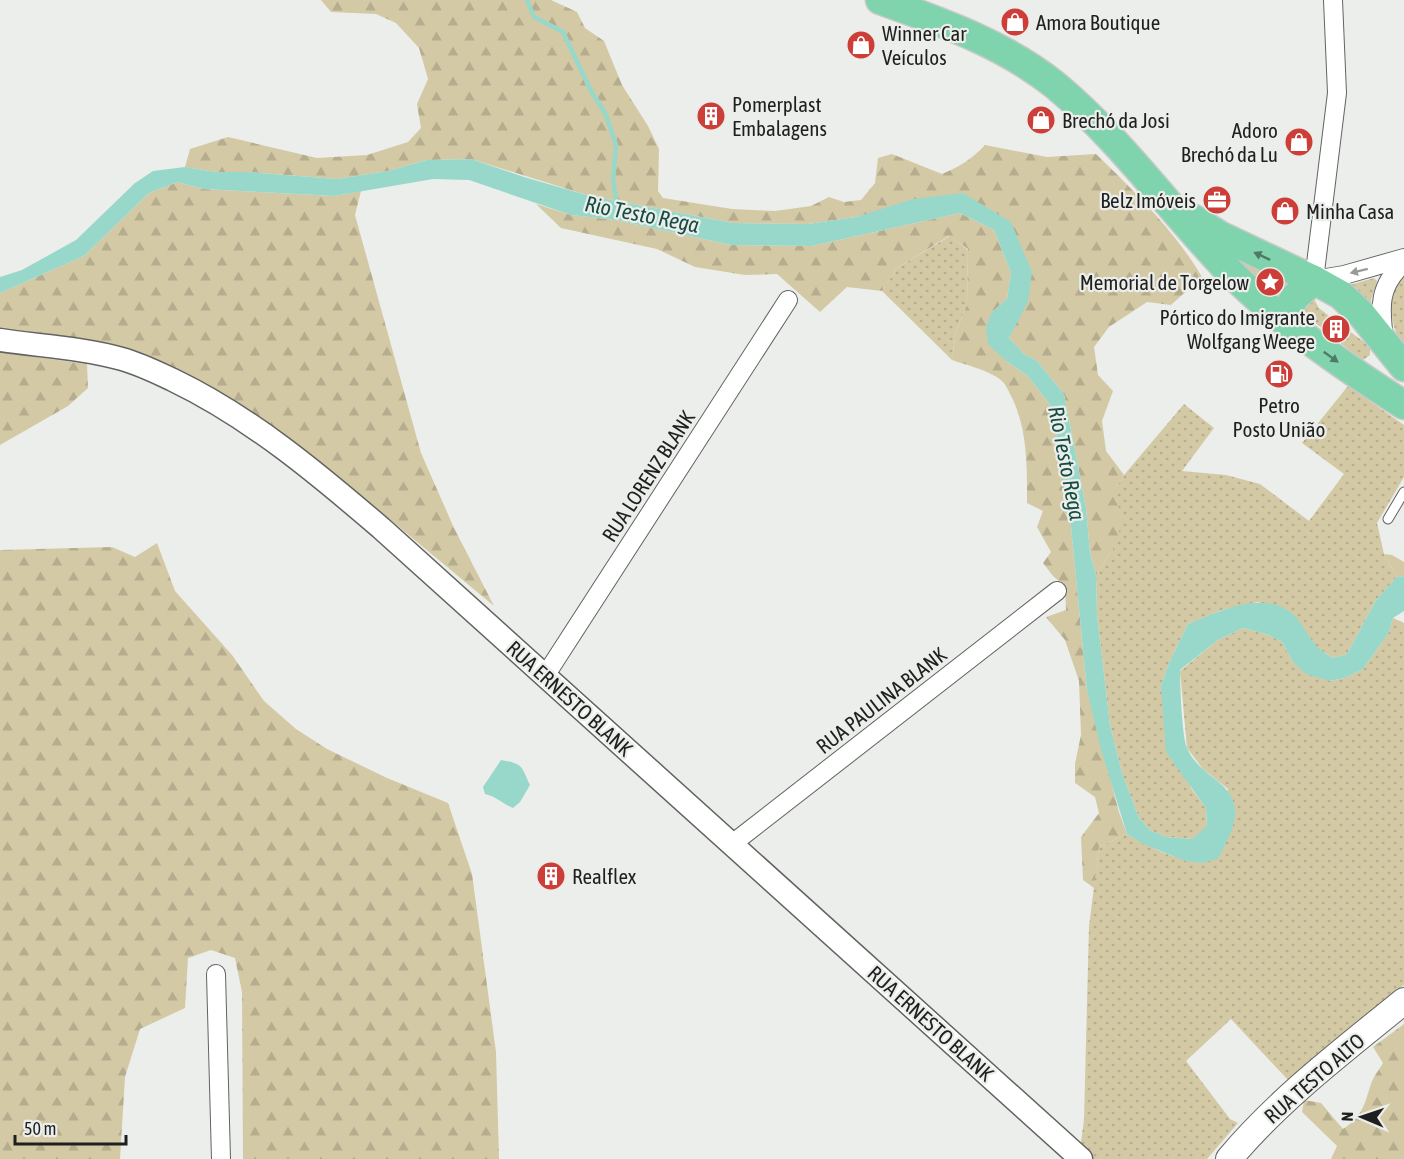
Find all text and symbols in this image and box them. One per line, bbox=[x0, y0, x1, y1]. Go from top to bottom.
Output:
shop icon: Amora Boutique bbox=[999, 6, 1031, 38]
place label: Amora Boutique bbox=[1036, 10, 1160, 34]
place label: Winner Car Veículos bbox=[882, 21, 967, 69]
shop icon: Winner Car Veículos bbox=[845, 29, 877, 61]
place label: Pomerplast Embalagens bbox=[732, 92, 827, 140]
building icon: Pomerplast Embalagens bbox=[695, 100, 727, 132]
shop icon: Brechó da Josi bbox=[1025, 104, 1057, 136]
place label: Brechó da Josi bbox=[1062, 108, 1170, 132]
place label: Adoro Brechó da Lu bbox=[1181, 118, 1278, 166]
shop icon: Adoro Brechó da Lu bbox=[1283, 126, 1315, 158]
office icon: Belz Imóveis bbox=[1201, 184, 1233, 216]
place label: Belz Imóveis bbox=[1100, 188, 1196, 212]
water label: Rio Testo Rega bbox=[583, 190, 701, 238]
shop icon: Minha Casa bbox=[1269, 195, 1301, 227]
place label: Minha Casa bbox=[1306, 199, 1394, 223]
one-way arrow bbox=[1253, 251, 1270, 260]
place icon: Memorial de Torgelow bbox=[1254, 266, 1286, 298]
one-way arrow bbox=[1350, 267, 1368, 277]
place label: Memorial de Torgelow bbox=[1080, 270, 1249, 294]
place label: Pórtico do Imigrante Wolfgang Weege bbox=[1160, 305, 1315, 353]
building icon: Pórtico do Imigrante Wolfgang Weege bbox=[1320, 313, 1352, 345]
one-way arrow bbox=[1322, 351, 1338, 363]
fuel station icon: Petro Posto União bbox=[1263, 358, 1295, 390]
place label: Petro Posto União bbox=[1233, 393, 1326, 441]
water label: Rio Testo Rega bbox=[1043, 404, 1091, 522]
street label: RUA LORENZ BLANK bbox=[597, 405, 700, 546]
street label: RUA ERNESTO BLANK bbox=[502, 635, 638, 761]
street label: RUA PAULINA BLANK bbox=[811, 641, 951, 758]
building icon: Realflex bbox=[535, 860, 567, 892]
place label: Realflex bbox=[572, 864, 637, 888]
street label: RUA ERNESTO BLANK bbox=[863, 960, 999, 1086]
street label: RUA TESTO ALTO bbox=[1259, 1028, 1369, 1128]
north arrow bbox=[1332, 1087, 1392, 1147]
scale bar bbox=[15, 1108, 126, 1146]
text: N bbox=[1338, 1111, 1356, 1122]
text: 50 m bbox=[24, 1118, 56, 1139]

